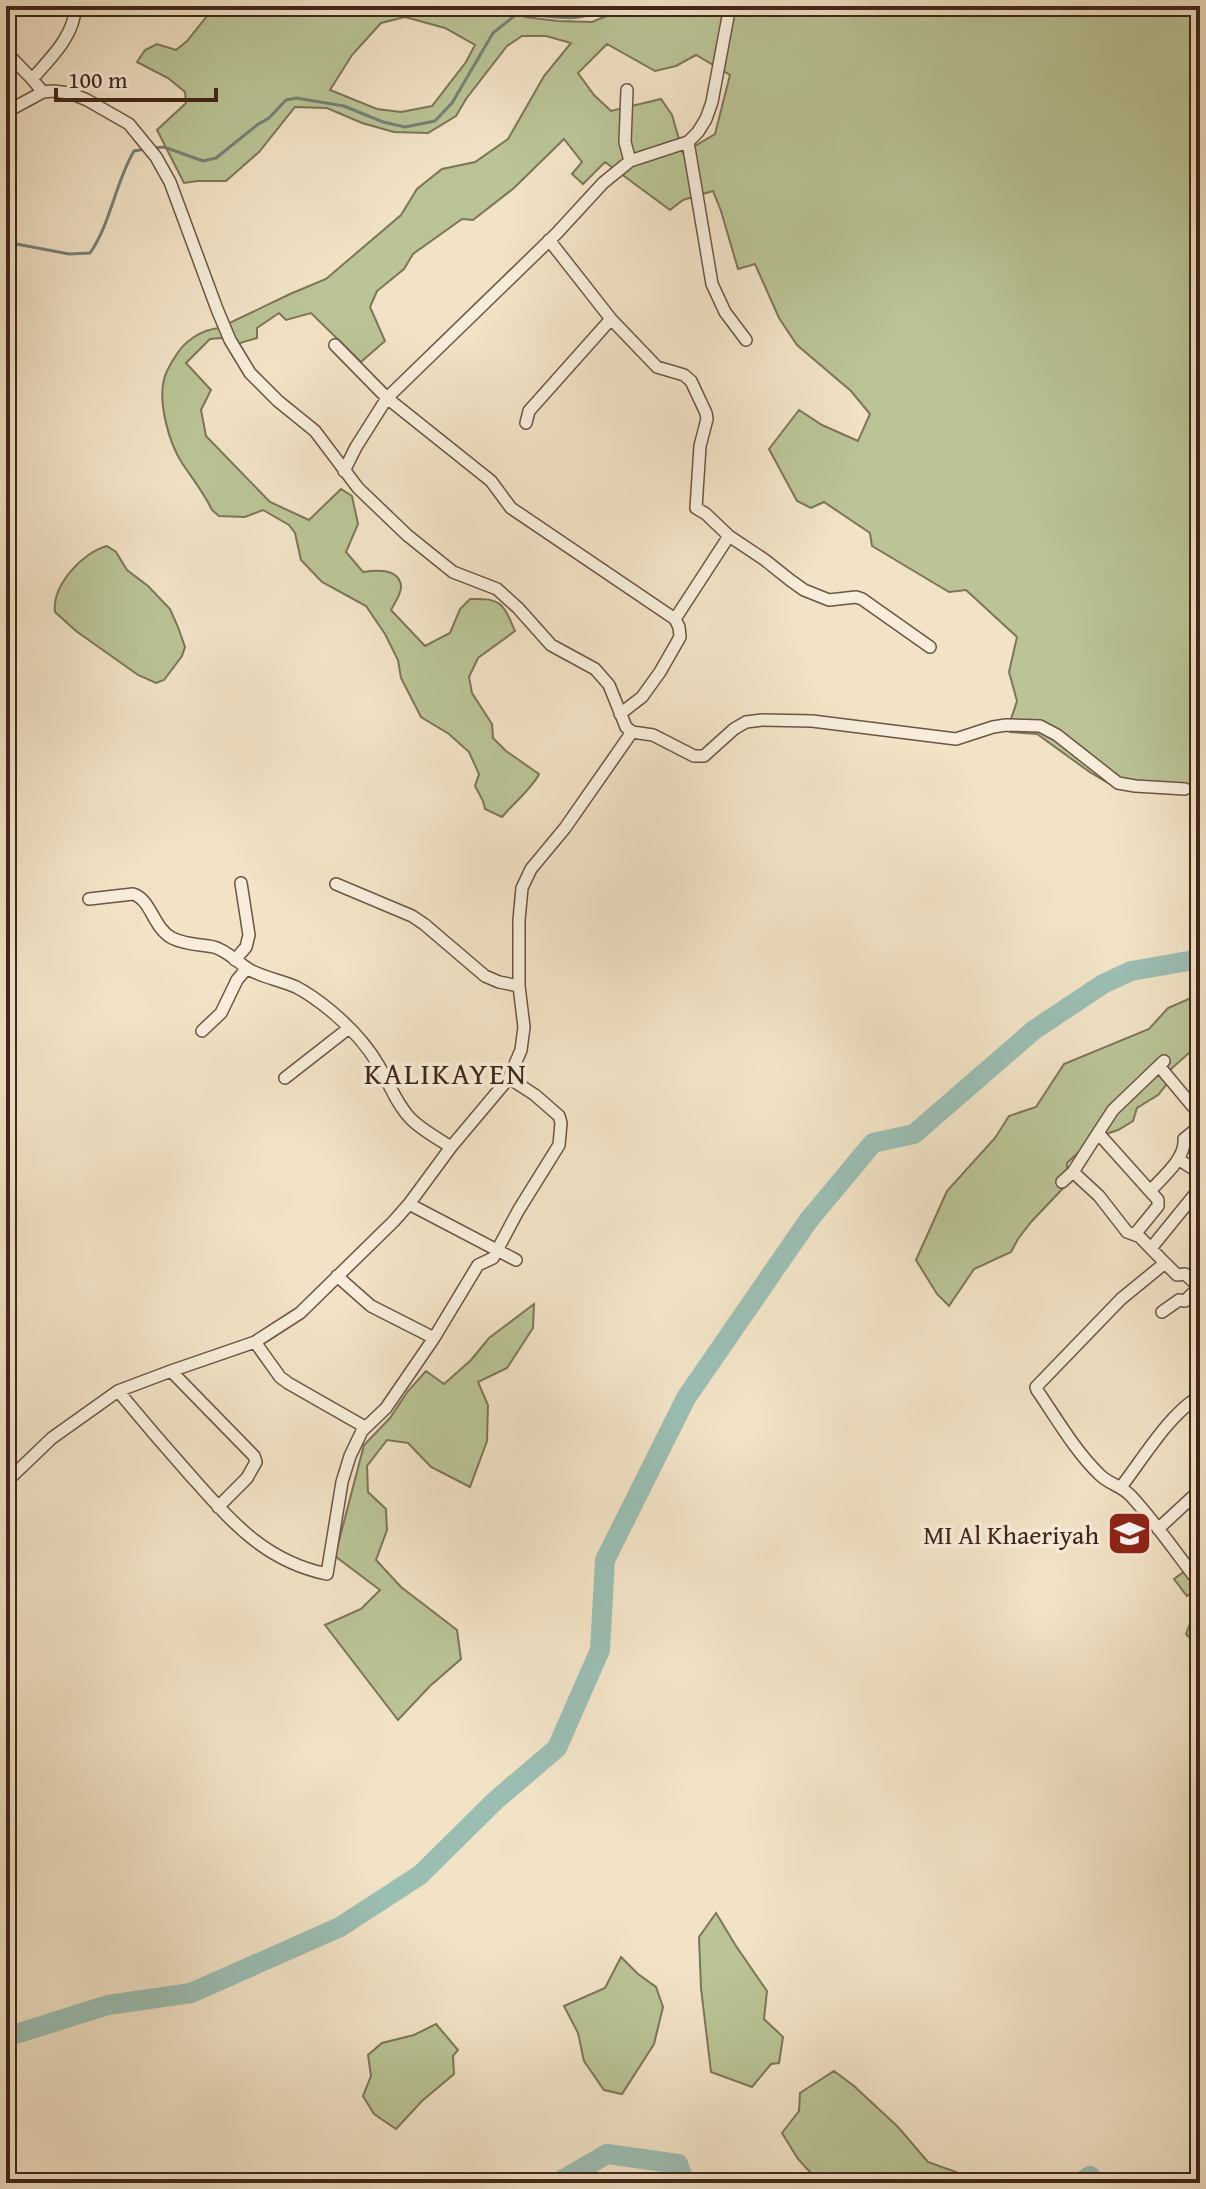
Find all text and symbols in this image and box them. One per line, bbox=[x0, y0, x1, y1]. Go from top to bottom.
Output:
scale bar bbox=[56, 52, 216, 102]
text: 100 m bbox=[68, 62, 128, 97]
district label: KALIKAYEN bbox=[364, 1051, 528, 1095]
school or university icon: MI Al Khaeriyah bbox=[1106, 1510, 1154, 1558]
place label: MI Al Khaeriyah bbox=[923, 1515, 1099, 1554]

